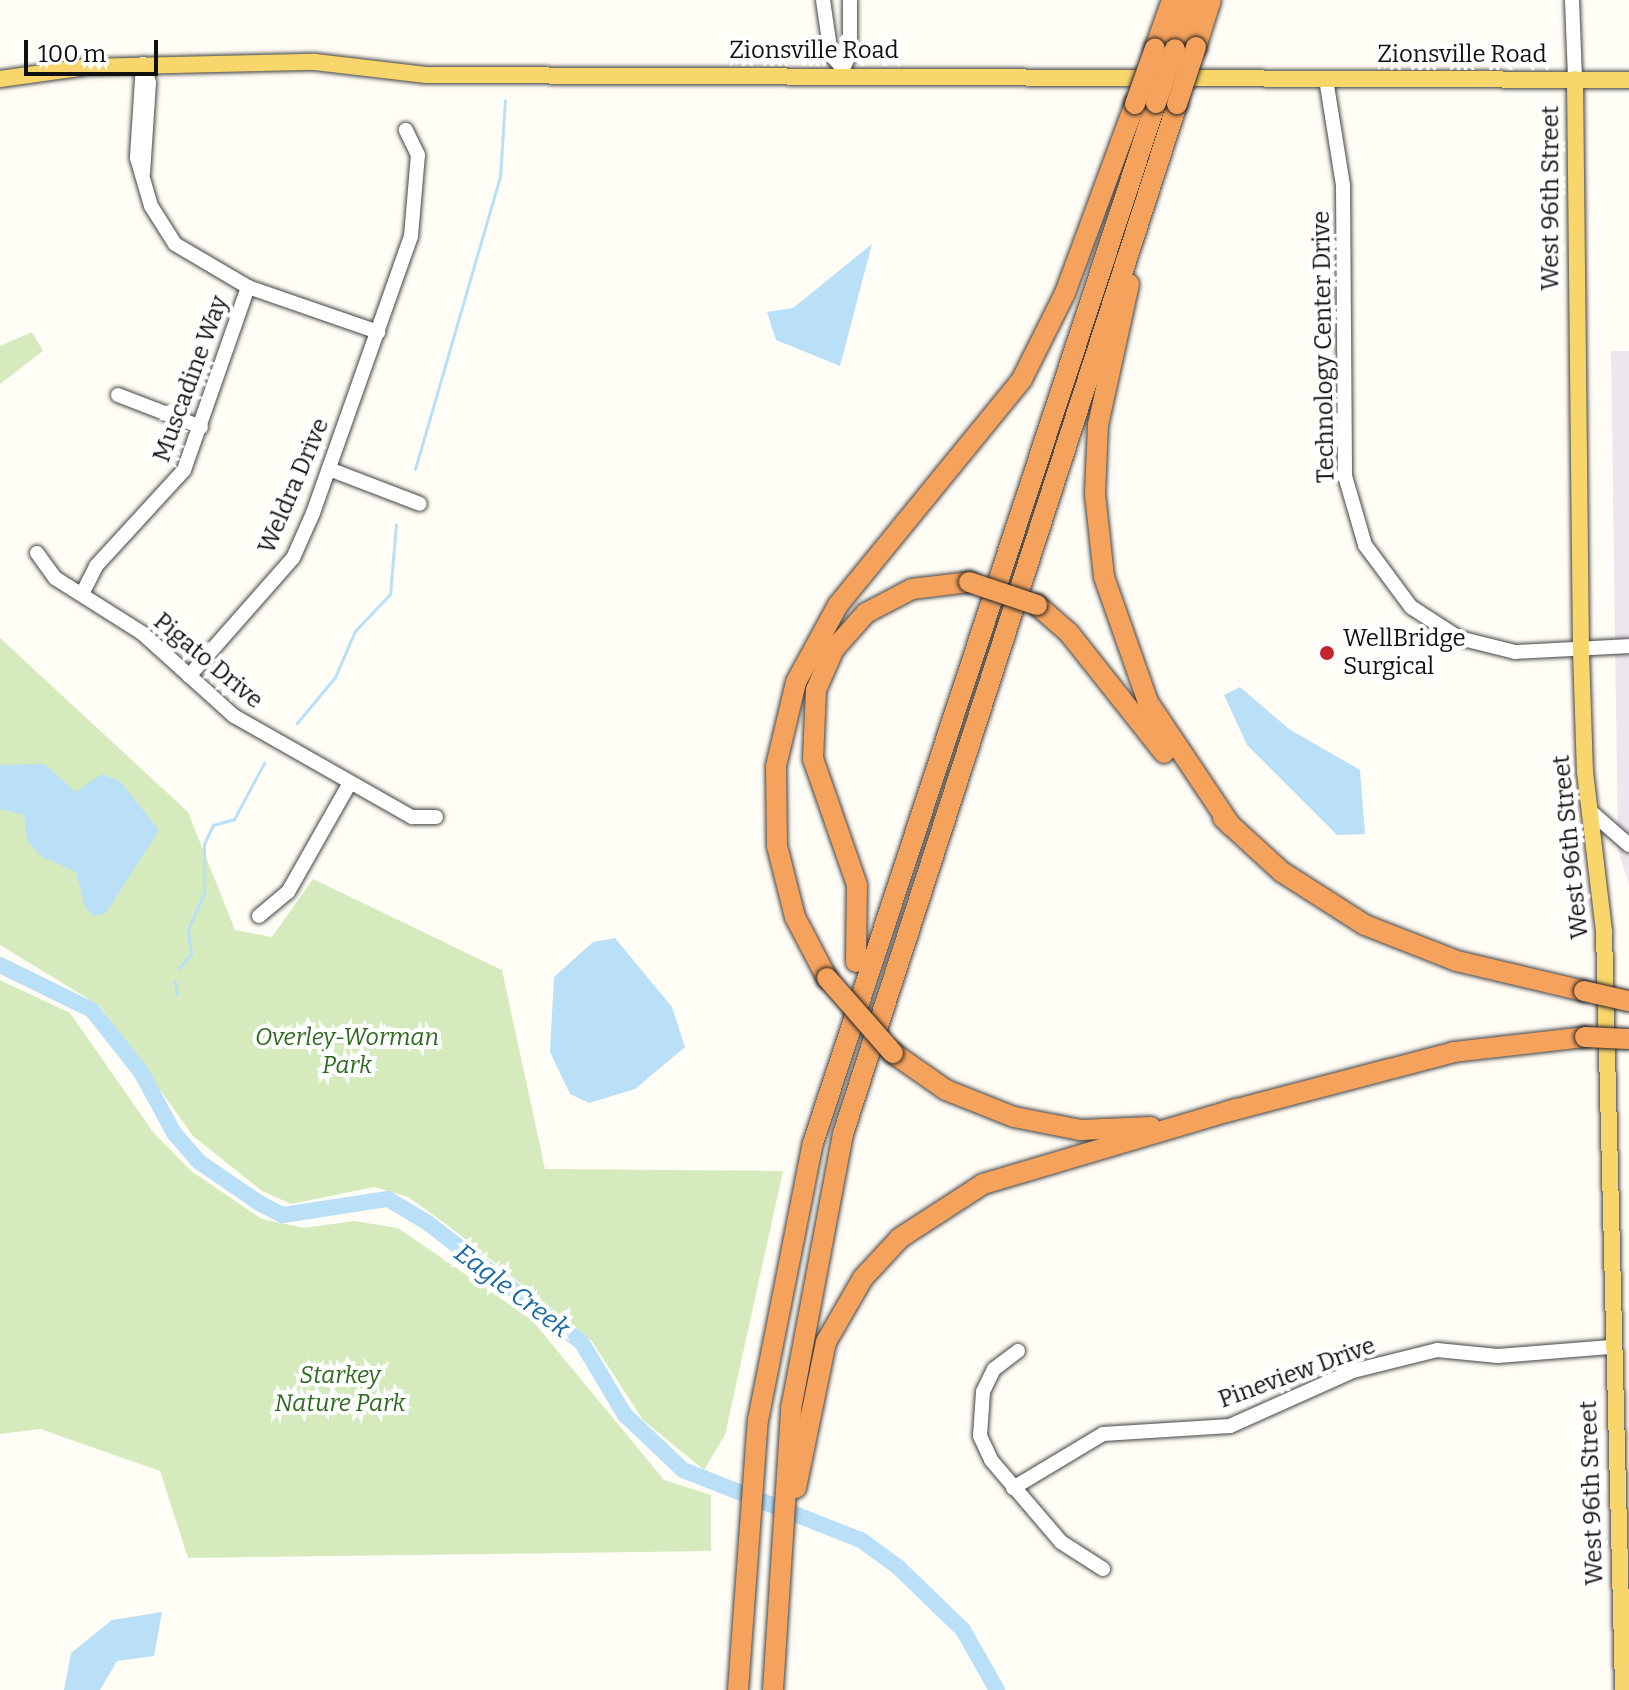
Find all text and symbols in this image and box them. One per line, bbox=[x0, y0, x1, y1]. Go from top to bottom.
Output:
scale bar bbox=[28, 24, 162, 74]
street label: Zionsville Road bbox=[729, 37, 899, 65]
text: 100 m bbox=[38, 40, 106, 68]
street label: Zionsville Road bbox=[1377, 41, 1547, 69]
street label: West 96th Street bbox=[1537, 106, 1565, 290]
street label: Technology Center Drive bbox=[1307, 211, 1341, 483]
street label: Muscadine Way bbox=[148, 292, 234, 466]
street label: Weldra Drive bbox=[253, 414, 335, 558]
street label: Pigato Drive bbox=[148, 607, 268, 715]
place label: WellBridge Surgical bbox=[1343, 625, 1466, 681]
marker: WellBridge Surgical bbox=[1318, 644, 1336, 662]
street label: West 96th Street bbox=[1547, 754, 1595, 940]
park label: Overley-Worman Park bbox=[255, 1024, 439, 1080]
water label: Eagle Creek bbox=[448, 1238, 576, 1344]
street label: Pineview Drive bbox=[1215, 1331, 1379, 1415]
park label: Starkey Nature Park bbox=[274, 1362, 406, 1418]
street label: West 96th Street bbox=[1574, 1400, 1610, 1586]

